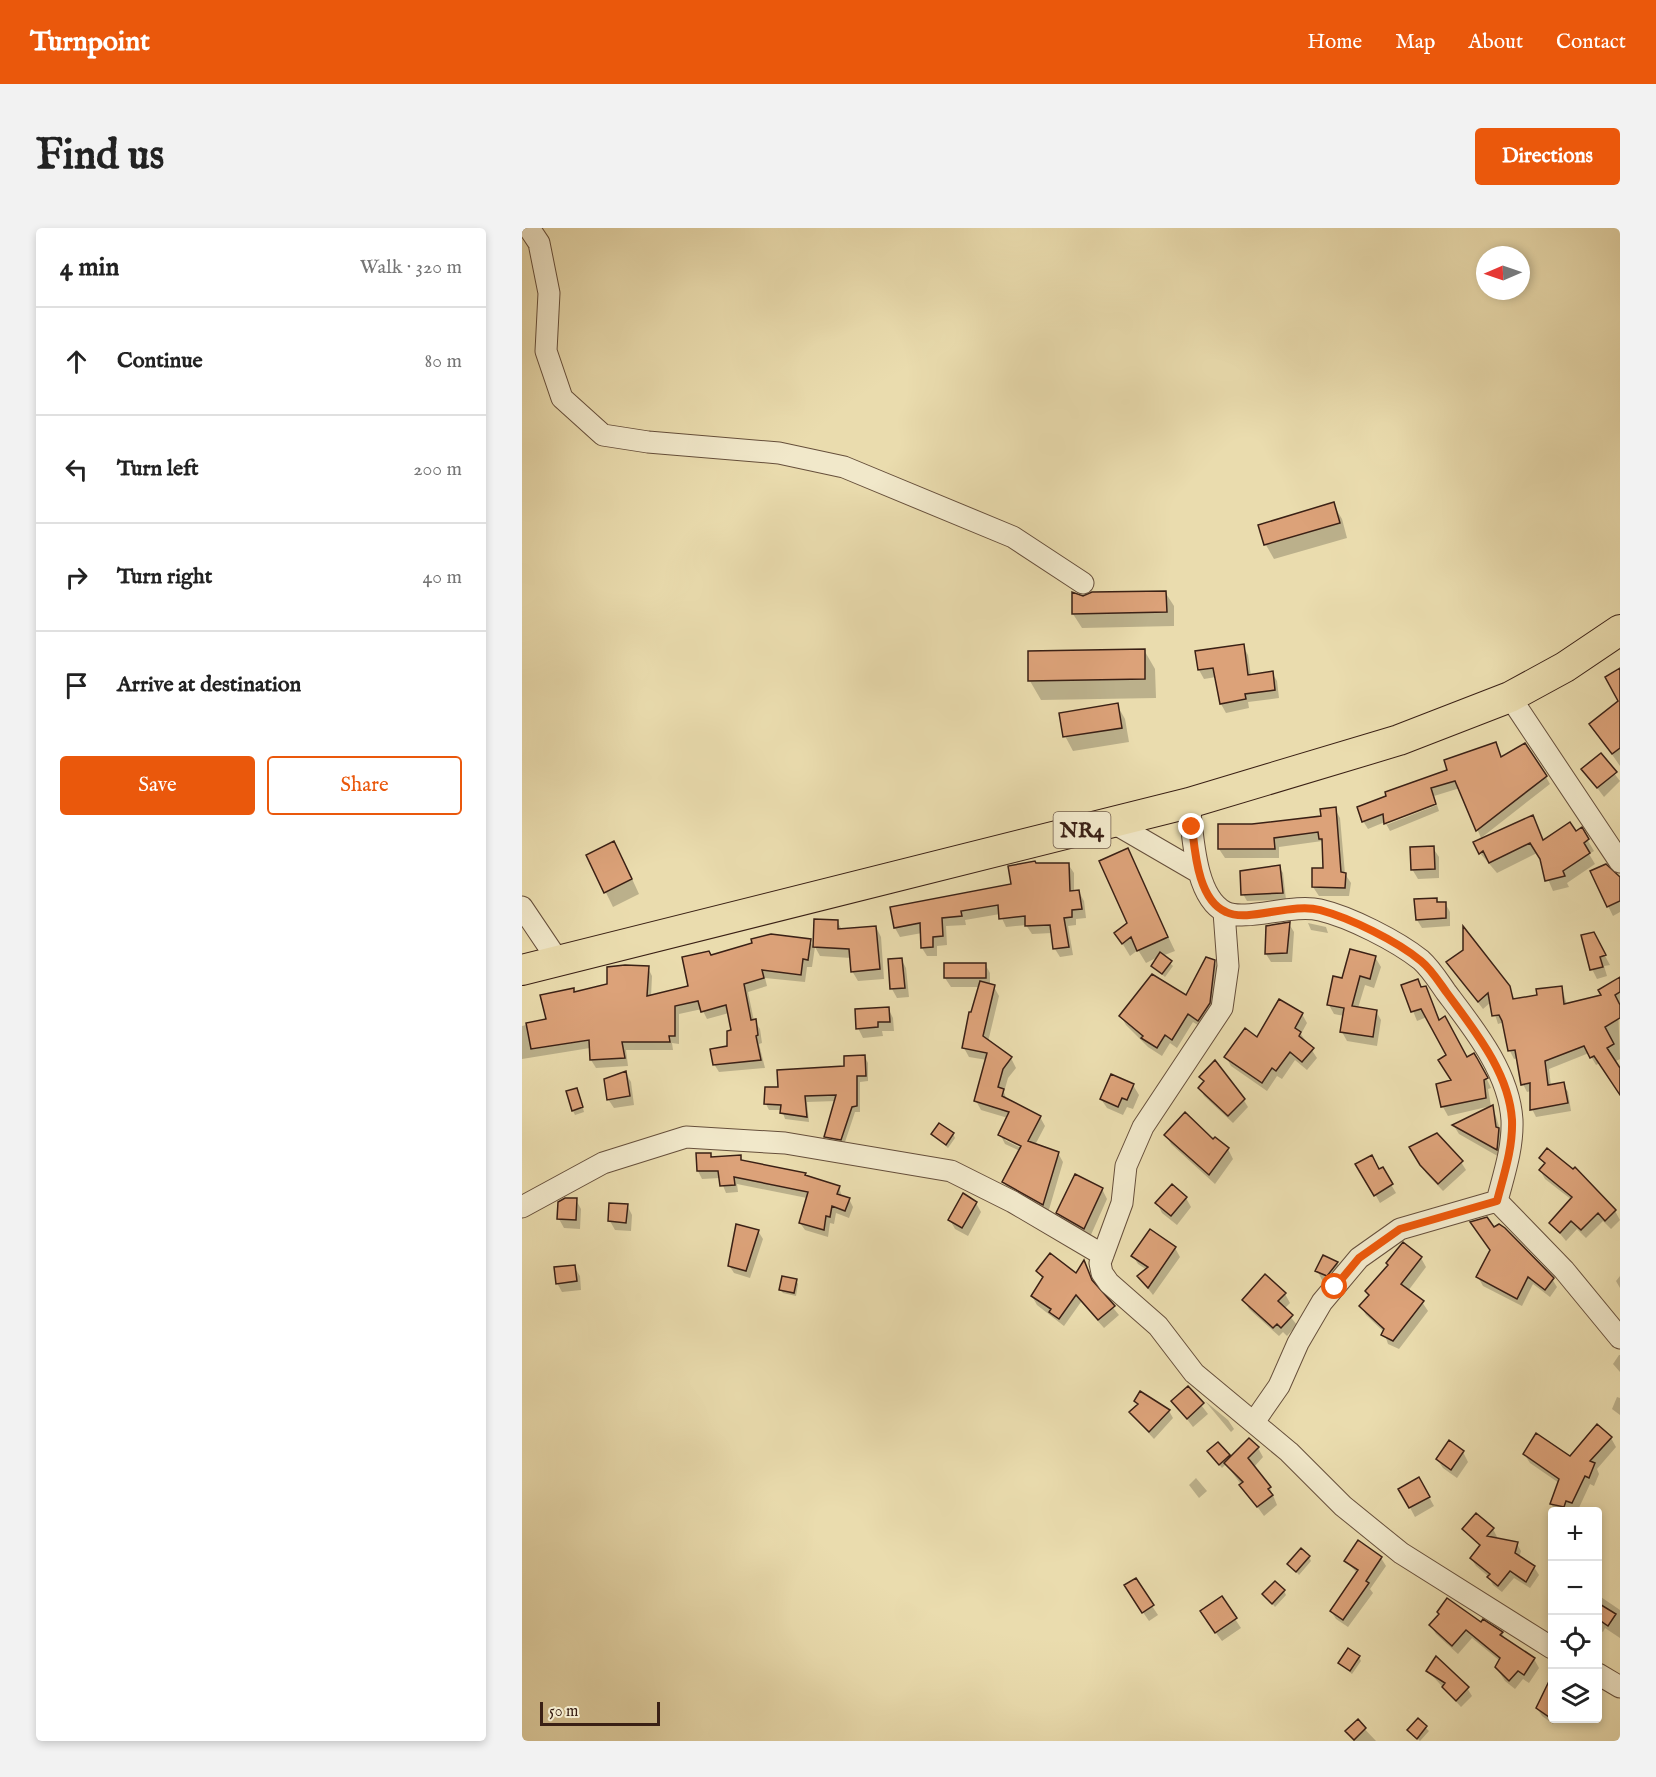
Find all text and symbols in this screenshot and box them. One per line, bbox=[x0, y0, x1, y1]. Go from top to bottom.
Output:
text: Turnpoint bbox=[30, 25, 150, 60]
text: Home bbox=[1307, 29, 1362, 56]
text: Map bbox=[1395, 29, 1435, 56]
text: About bbox=[1468, 29, 1523, 56]
text: Contact bbox=[1556, 29, 1626, 56]
button: Directions bbox=[1475, 128, 1620, 185]
text: Find us bbox=[36, 130, 164, 183]
north arrow bbox=[1476, 246, 1530, 300]
text: 4 min bbox=[60, 251, 119, 284]
text: Walk · 320 m bbox=[360, 255, 462, 280]
icon: ahead bbox=[60, 345, 93, 378]
text: Continue bbox=[117, 347, 203, 375]
text: 80 m bbox=[425, 349, 462, 374]
icon: left bbox=[60, 453, 93, 486]
text: Turn left bbox=[117, 455, 199, 483]
text: 200 m bbox=[413, 457, 462, 482]
icon: right bbox=[60, 561, 93, 594]
text: Turn right bbox=[117, 563, 212, 591]
text: 40 m bbox=[423, 565, 462, 590]
icon: arrive bbox=[60, 669, 93, 702]
text: Arrive at destination bbox=[117, 671, 301, 699]
button: Save bbox=[60, 756, 255, 815]
button: Share bbox=[267, 756, 462, 815]
road number: NR4 bbox=[1054, 812, 1110, 848]
route end bbox=[1178, 813, 1204, 839]
route start bbox=[1321, 1273, 1347, 1299]
map controls bbox=[1548, 1507, 1602, 1723]
button: + bbox=[1548, 1507, 1602, 1561]
button: − bbox=[1548, 1561, 1602, 1615]
button: locate bbox=[1548, 1615, 1602, 1669]
button: layers bbox=[1548, 1669, 1602, 1723]
scale bar bbox=[540, 1699, 660, 1726]
text: 50 m bbox=[549, 1702, 578, 1722]

